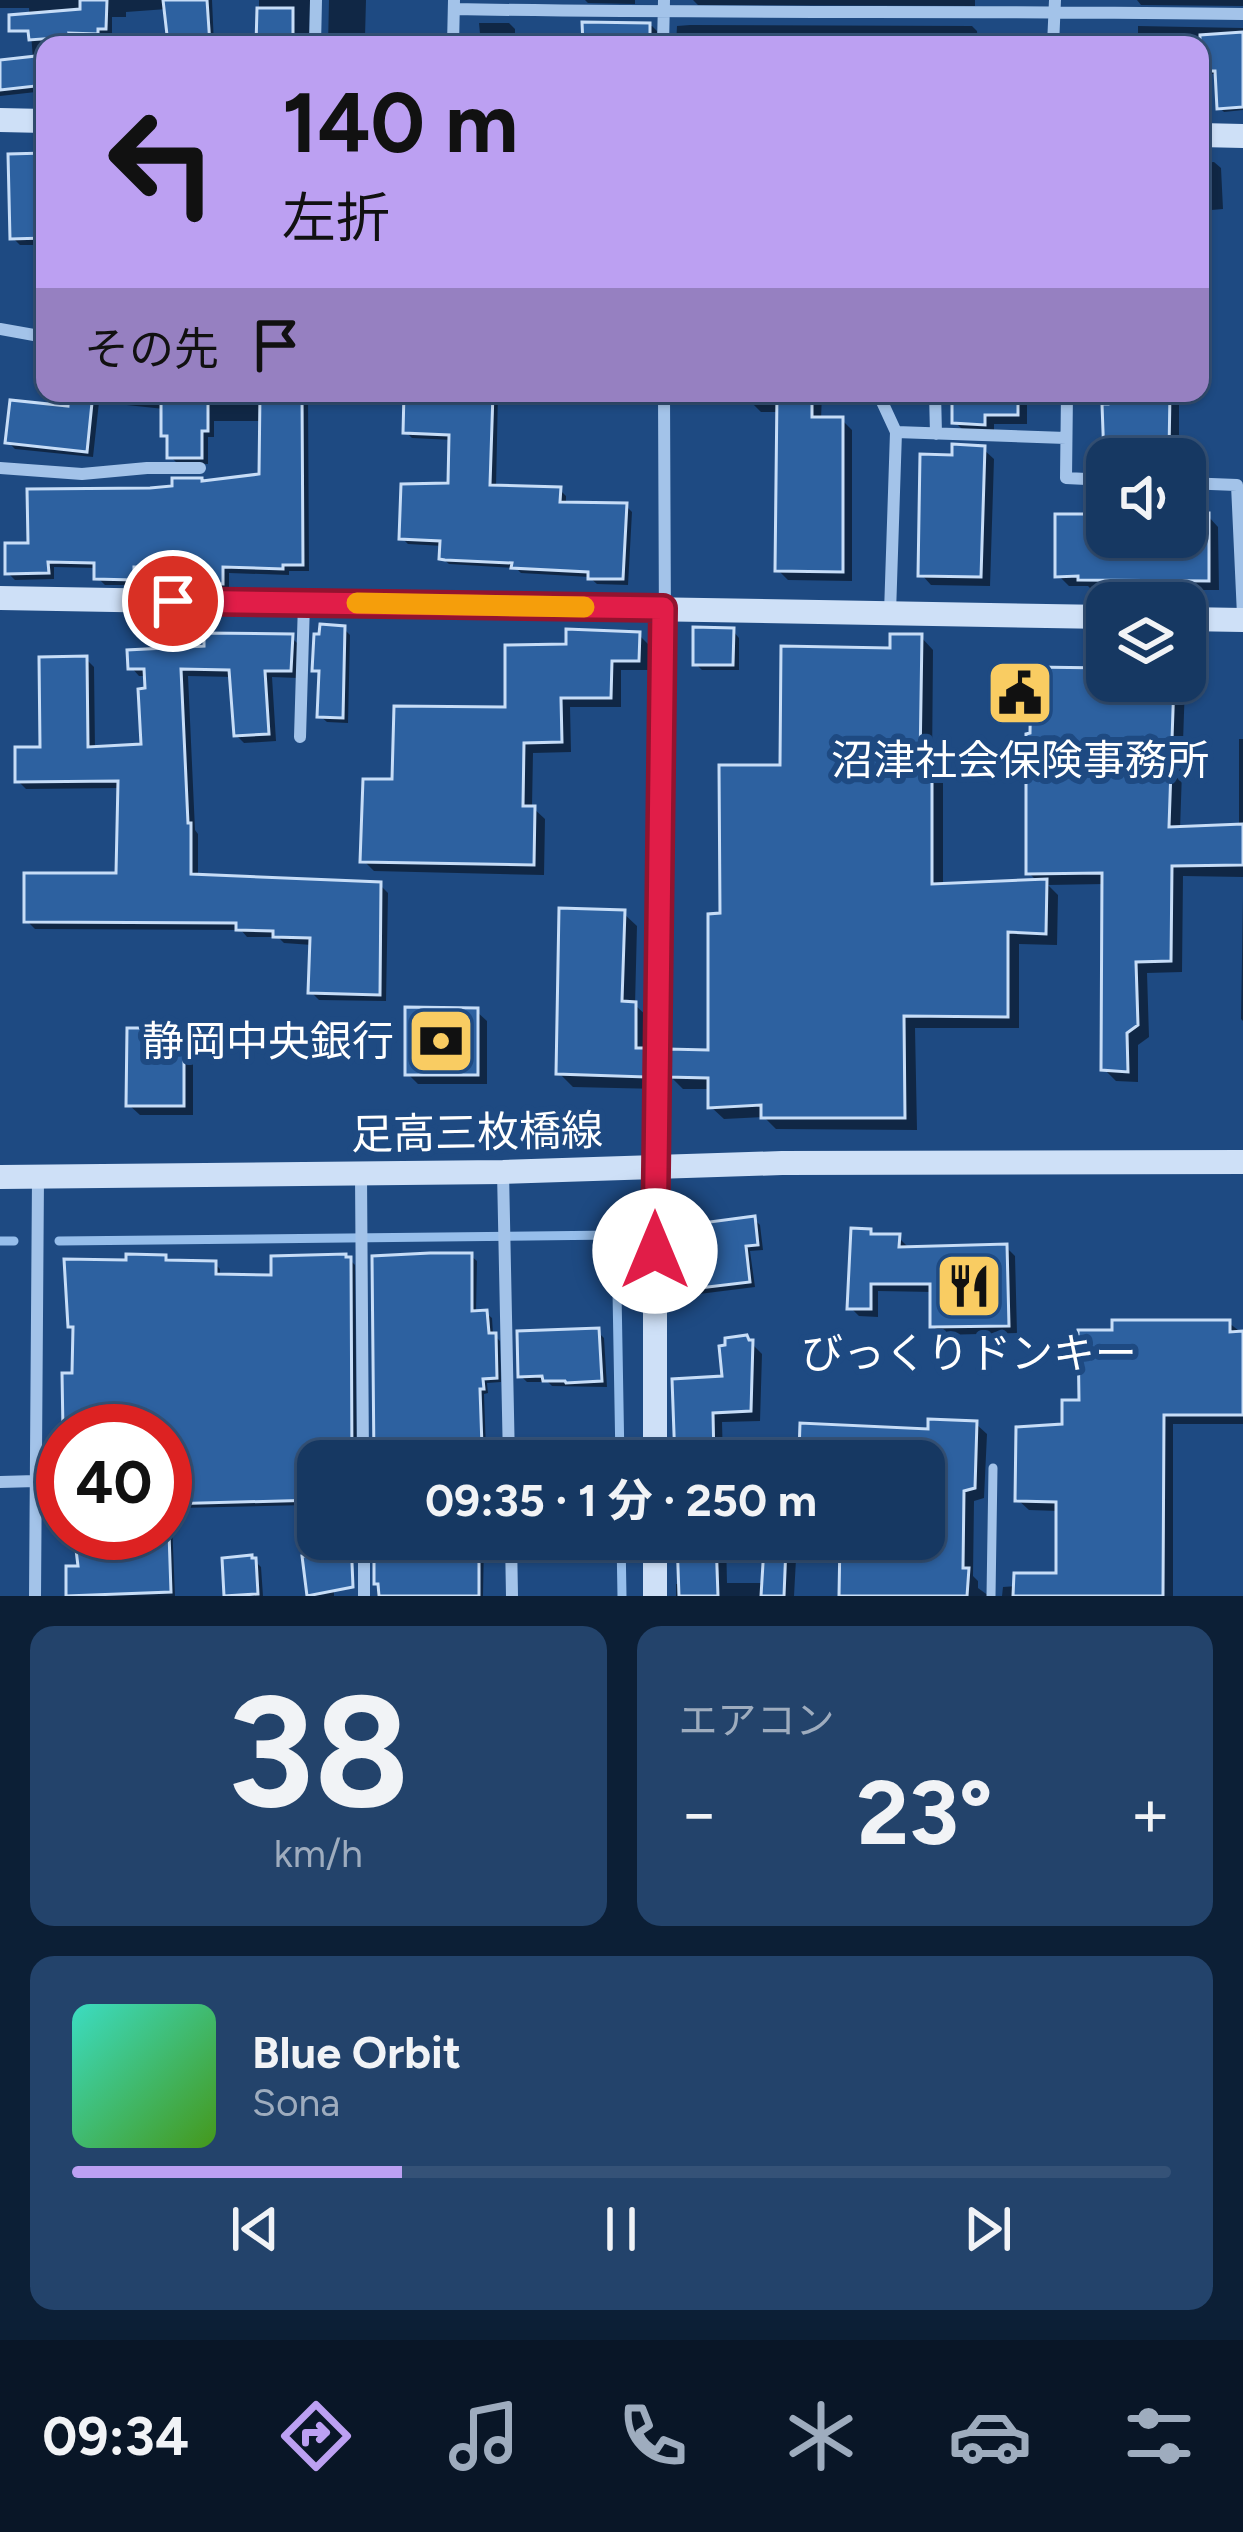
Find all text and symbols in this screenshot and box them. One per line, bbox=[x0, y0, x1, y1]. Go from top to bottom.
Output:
text: 140 m bbox=[282, 72, 518, 173]
icon: left bbox=[84, 84, 240, 240]
text: 左折 bbox=[282, 186, 390, 251]
icon: arrive bbox=[243, 312, 309, 378]
text: その先 bbox=[84, 322, 219, 376]
map controls bbox=[1086, 438, 1206, 702]
button: sound bbox=[1086, 438, 1206, 558]
pin bbox=[122, 550, 224, 652]
icon: arrive bbox=[140, 568, 206, 634]
button: layers bbox=[1086, 582, 1206, 702]
public building icon: 沼津社会保険事務所 bbox=[985, 658, 1055, 728]
place label: 沼津社会保険事務所 bbox=[831, 735, 1209, 786]
bank icon: 静岡中央銀行 bbox=[406, 1006, 476, 1076]
place label: 静岡中央銀行 bbox=[142, 1016, 394, 1067]
street label: 足高三枚橋線 bbox=[351, 1105, 603, 1160]
position arrow bbox=[592, 1188, 718, 1314]
restaurant icon: びっくりドンキー bbox=[934, 1251, 1004, 1321]
place label: びっくりドンキー bbox=[801, 1328, 1137, 1379]
speed limit sign: 40 bbox=[36, 1404, 192, 1560]
text: 09:35 · 1 分 · 250 m bbox=[425, 1473, 817, 1527]
text: 38 bbox=[227, 1658, 409, 1845]
text: エアコン bbox=[679, 1697, 835, 1744]
text: 23° bbox=[857, 1758, 993, 1867]
text: − bbox=[679, 1773, 720, 1853]
text: + bbox=[1130, 1773, 1171, 1853]
text: km/h bbox=[274, 1830, 363, 1877]
text: Blue Orbit bbox=[252, 2025, 461, 2079]
text: Sona bbox=[252, 2079, 340, 2126]
icon: previous bbox=[222, 2196, 288, 2262]
icon: pause bbox=[588, 2196, 654, 2262]
icon: next bbox=[955, 2196, 1021, 2262]
icon: directions bbox=[274, 2394, 358, 2478]
icon: music bbox=[442, 2394, 526, 2478]
icon: phone bbox=[611, 2394, 695, 2478]
icon: climate bbox=[779, 2394, 863, 2478]
icon: car bbox=[948, 2394, 1032, 2478]
icon: filters bbox=[1117, 2394, 1201, 2478]
text: 09:34 bbox=[42, 2404, 189, 2469]

